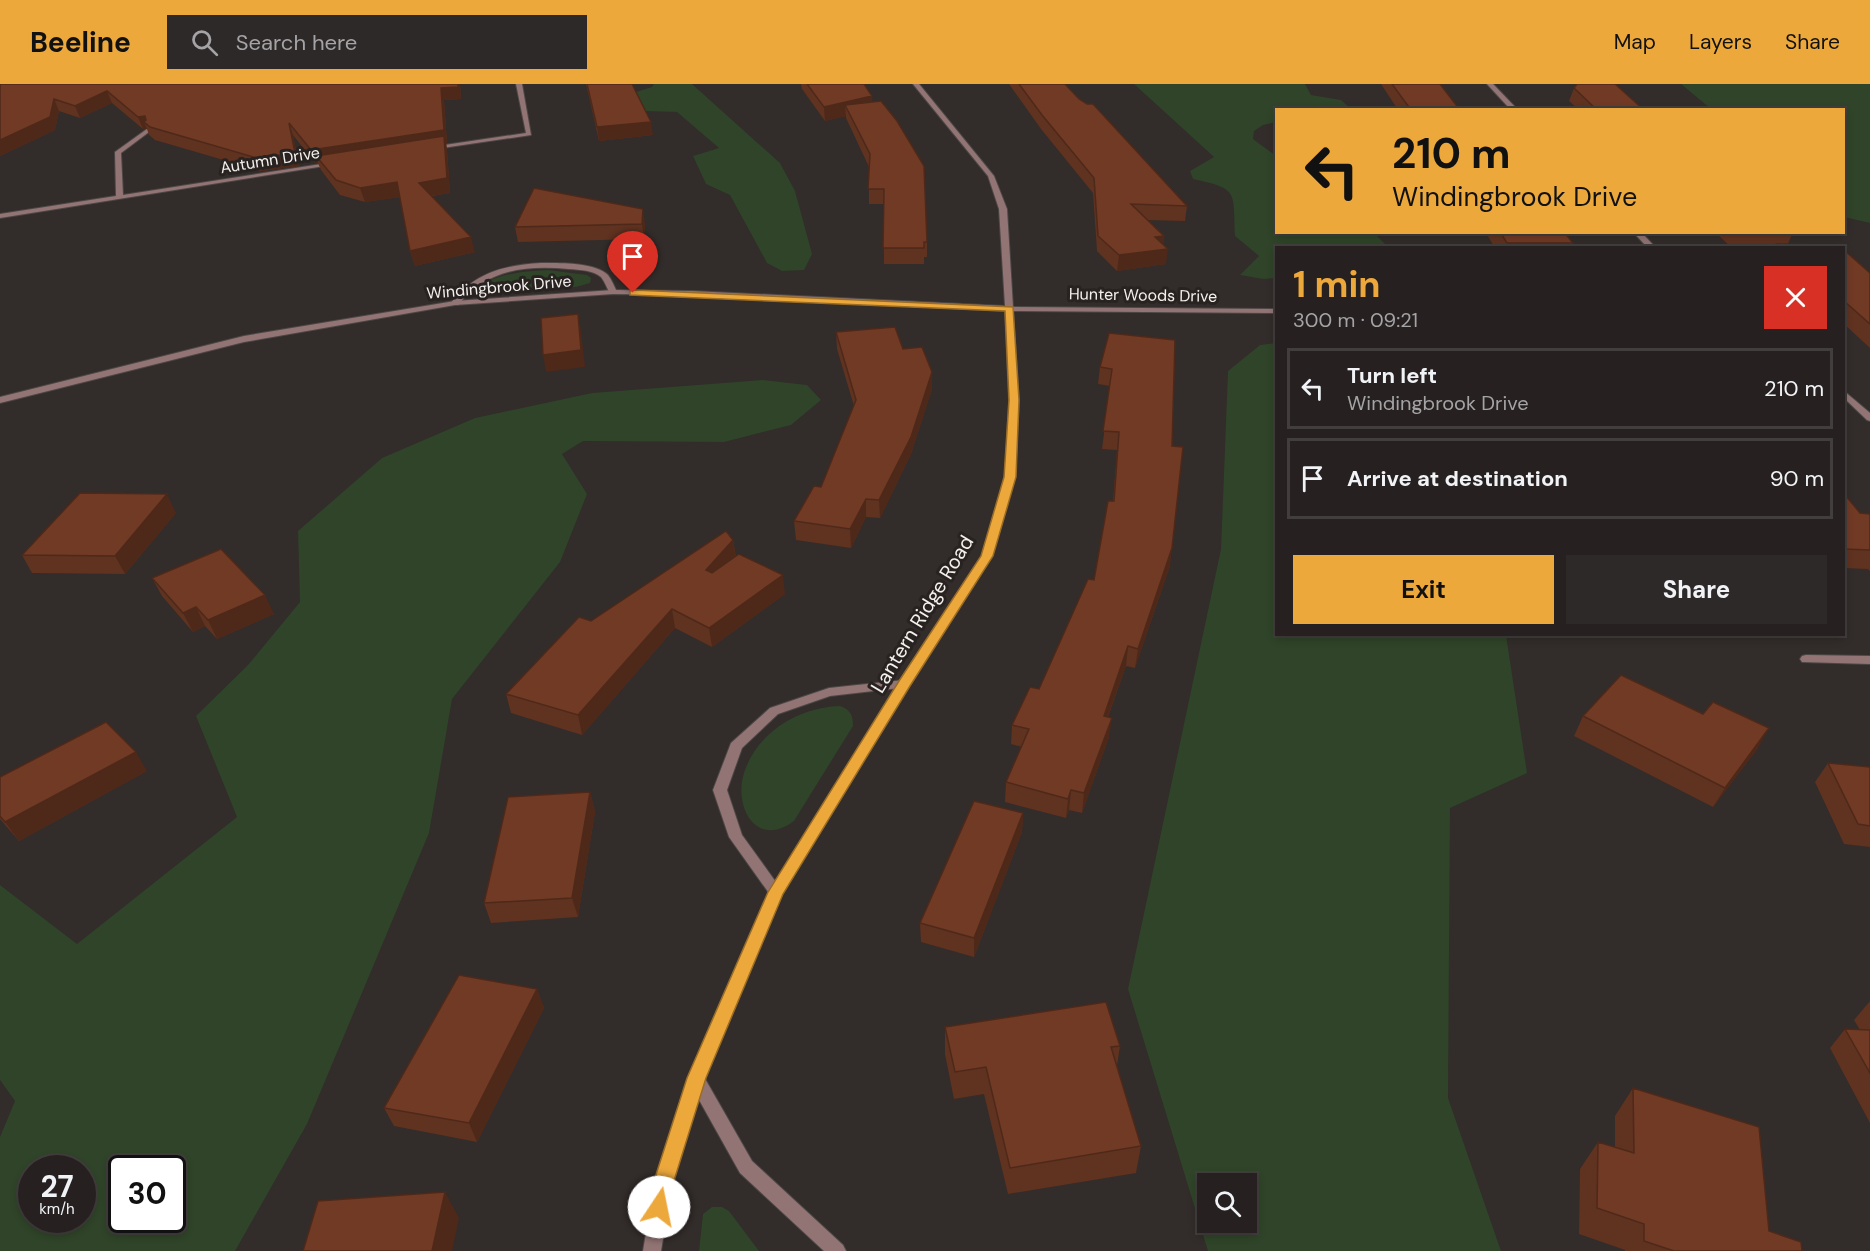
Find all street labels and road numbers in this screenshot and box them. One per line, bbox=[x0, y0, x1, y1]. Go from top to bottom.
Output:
street label: Autumn Drive bbox=[219, 142, 321, 178]
street label: Windingbrook Drive bbox=[426, 270, 572, 304]
street label: Hunter Woods Drive bbox=[1069, 283, 1217, 307]
street label: Lantern Ridge Road bbox=[865, 530, 979, 698]

